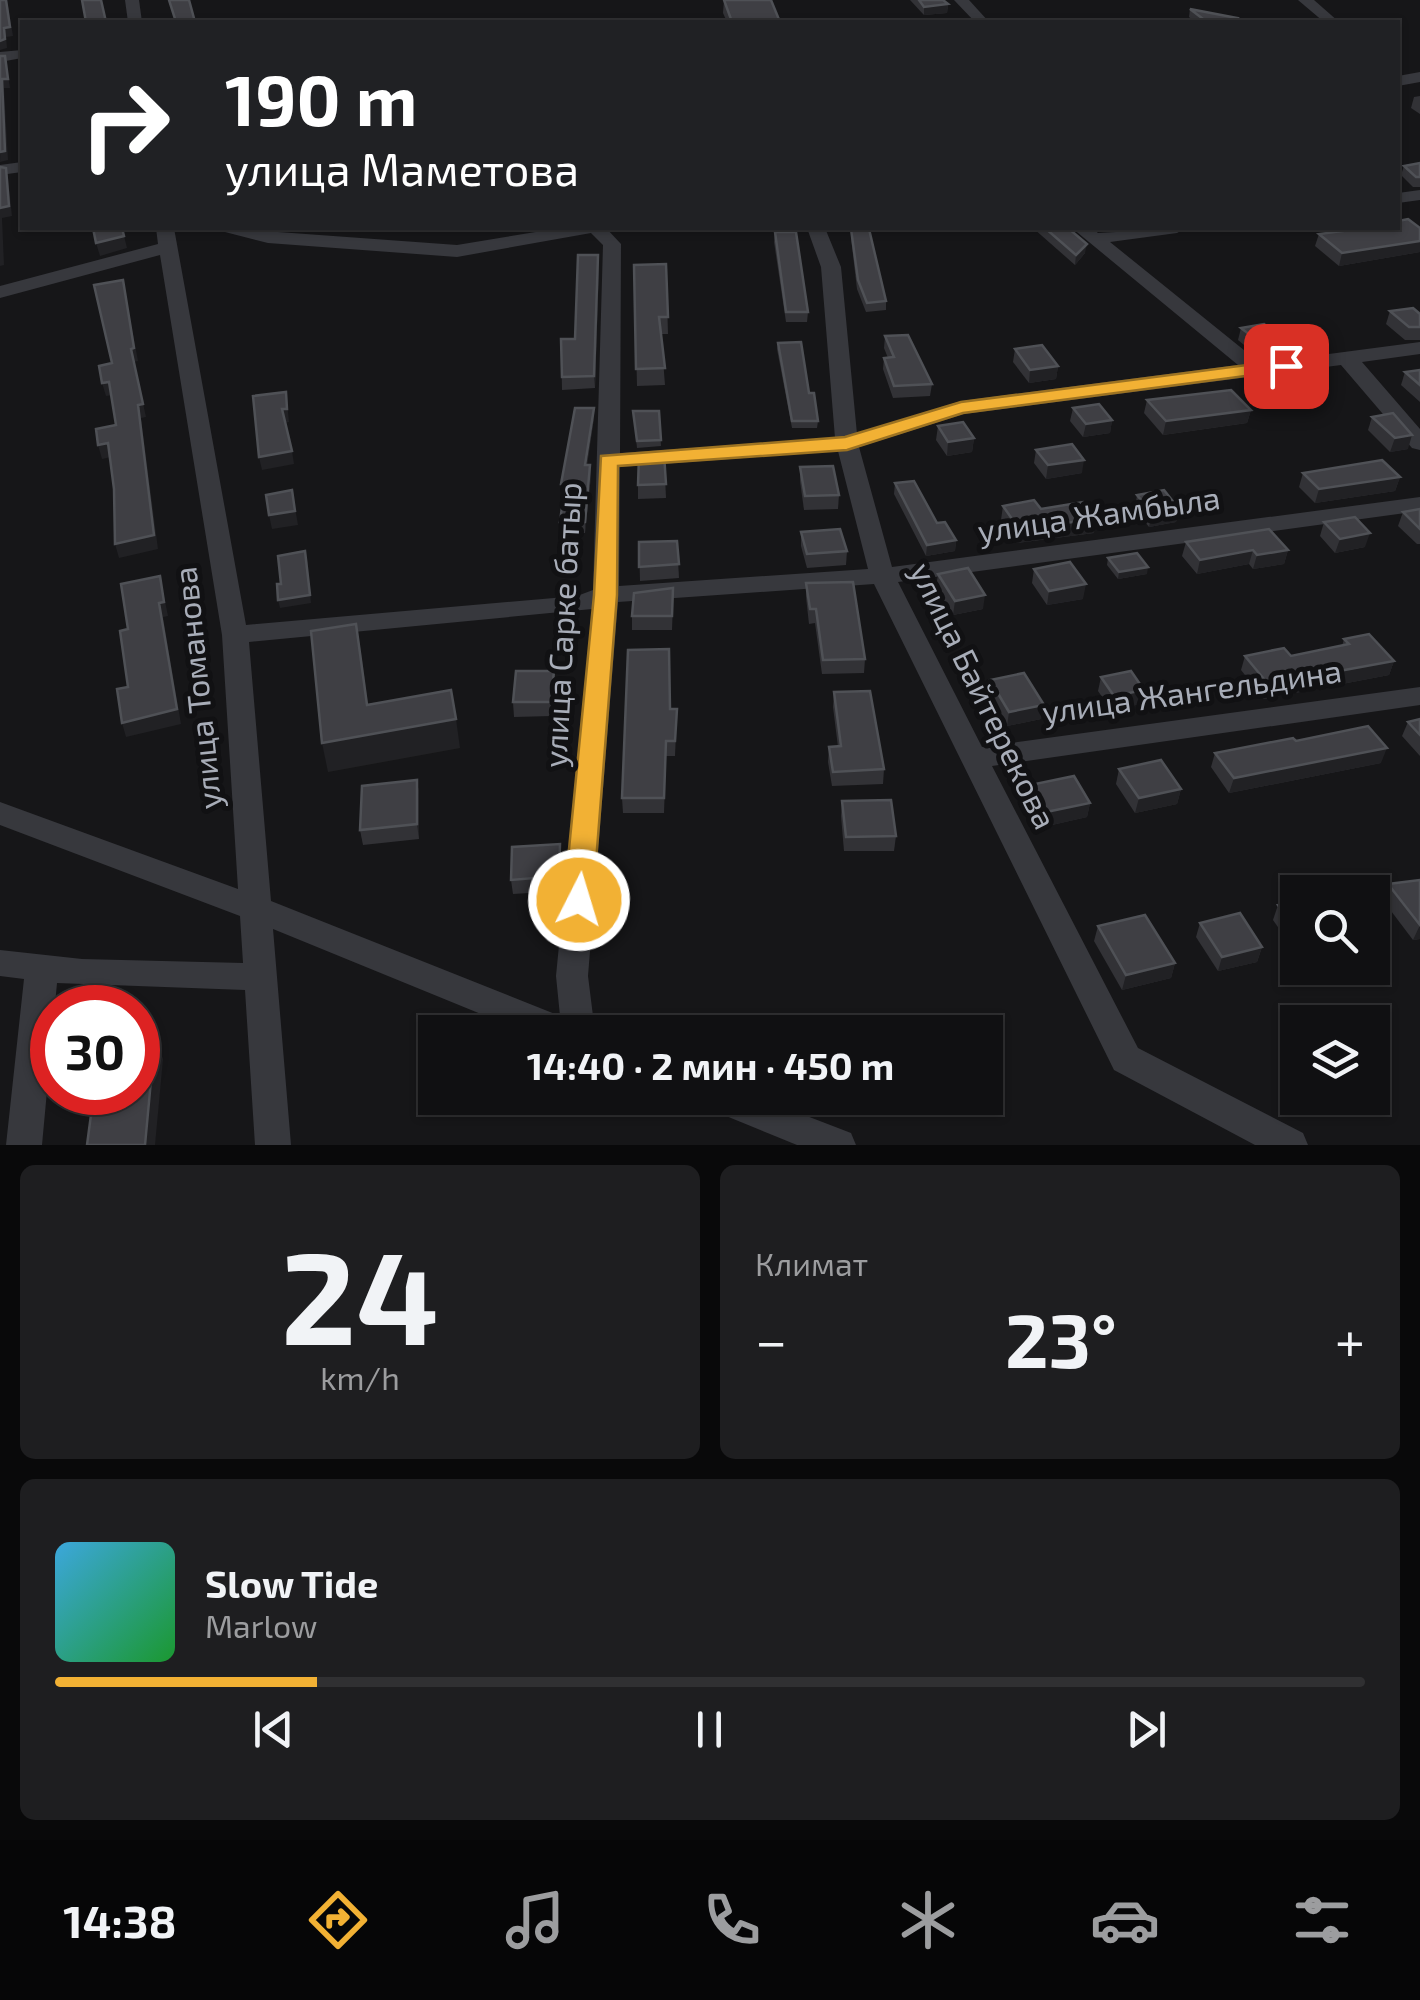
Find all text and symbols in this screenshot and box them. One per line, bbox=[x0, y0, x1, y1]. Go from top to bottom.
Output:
text: 190 m bbox=[225, 56, 418, 140]
icon: right bbox=[60, 60, 190, 190]
text: улица Маметова bbox=[225, 141, 579, 195]
pin bbox=[1244, 324, 1329, 409]
icon: arrive bbox=[1259, 339, 1314, 394]
street label: улица Жамбыла bbox=[975, 477, 1222, 550]
street label: улица Сарке батыр bbox=[535, 481, 588, 769]
street label: улица Байтерекова bbox=[903, 556, 1066, 835]
street label: улица Томанова bbox=[164, 565, 229, 811]
street label: улица Жангельдина bbox=[1040, 650, 1344, 731]
position arrow bbox=[527, 848, 631, 952]
map controls bbox=[1280, 875, 1390, 1115]
button: search bbox=[1280, 875, 1390, 985]
speed limit sign: 30 bbox=[30, 985, 160, 1115]
button: layers bbox=[1280, 1005, 1390, 1115]
text: 14:40 · 2 мин · 450 m bbox=[527, 1042, 894, 1088]
text: 24 bbox=[281, 1215, 439, 1371]
text: Климат bbox=[755, 1244, 868, 1282]
text: 23° bbox=[1005, 1293, 1117, 1383]
text: − bbox=[755, 1306, 787, 1372]
text: + bbox=[1335, 1306, 1365, 1372]
text: km/h bbox=[320, 1358, 400, 1396]
text: Slow Tide bbox=[205, 1560, 378, 1606]
text: Marlow bbox=[205, 1606, 317, 1644]
icon: previous bbox=[246, 1702, 301, 1757]
icon: pause bbox=[682, 1702, 737, 1757]
icon: next bbox=[1119, 1702, 1174, 1757]
icon: directions bbox=[303, 1885, 373, 1955]
icon: music bbox=[500, 1885, 570, 1955]
icon: phone bbox=[697, 1885, 767, 1955]
icon: climate bbox=[893, 1885, 963, 1955]
icon: car bbox=[1090, 1885, 1160, 1955]
icon: filters bbox=[1287, 1885, 1357, 1955]
text: 14:38 bbox=[63, 1893, 177, 1947]

